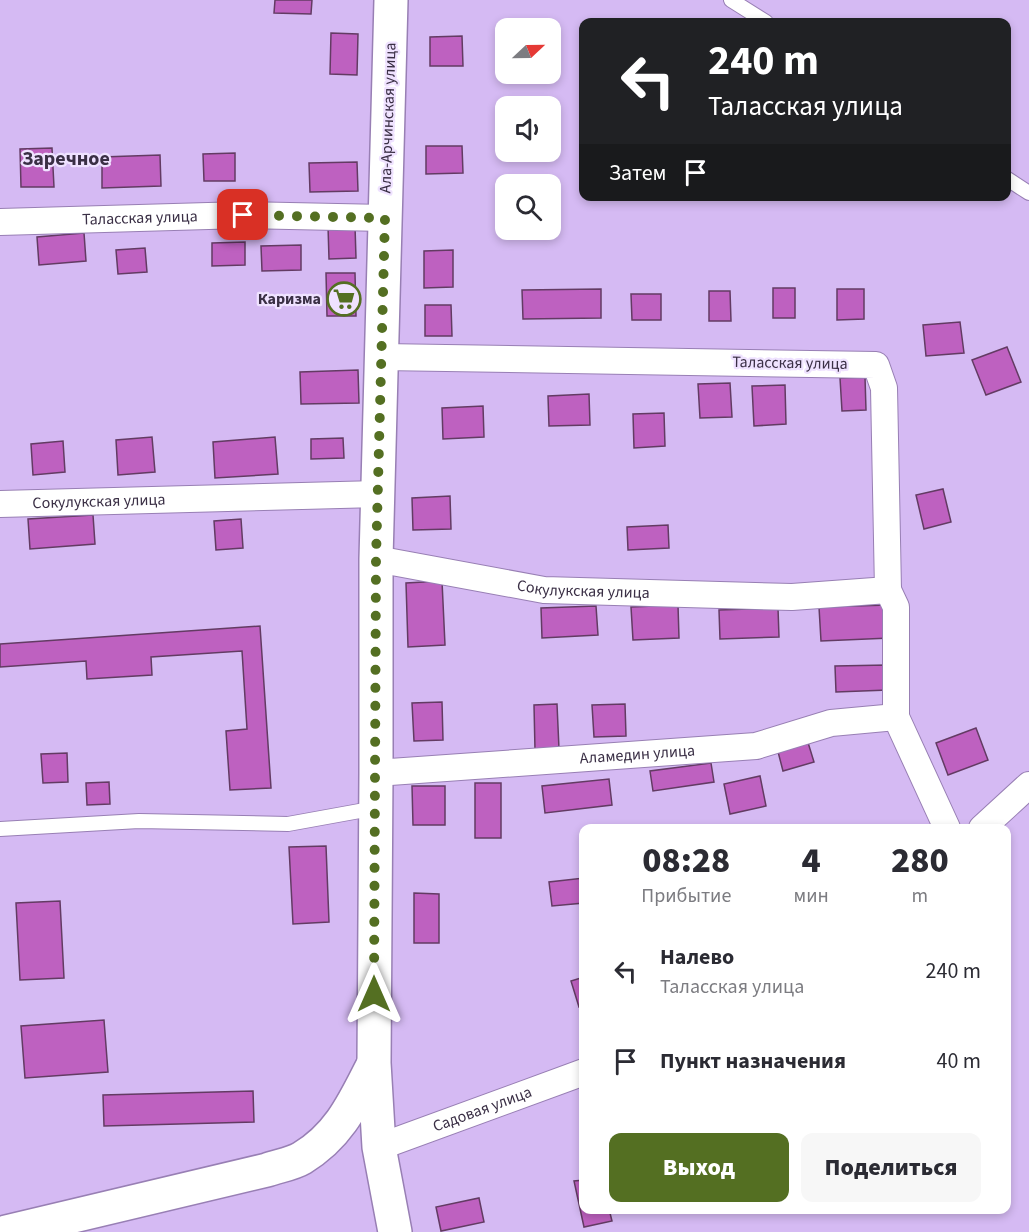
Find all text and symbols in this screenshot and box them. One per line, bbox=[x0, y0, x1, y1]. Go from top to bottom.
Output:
north arrow bbox=[495, 18, 561, 84]
map controls bbox=[495, 18, 561, 240]
text: 240 m bbox=[708, 31, 819, 91]
street label: Ала-Арчинская улица bbox=[374, 42, 402, 194]
icon: left bbox=[609, 42, 687, 120]
text: Таласская улица bbox=[708, 87, 903, 126]
button: sound bbox=[495, 96, 561, 162]
district label: Заречное bbox=[22, 145, 110, 173]
icon: arrive bbox=[679, 156, 712, 189]
text: Затем bbox=[609, 157, 667, 189]
button: search bbox=[495, 174, 561, 240]
pin bbox=[217, 189, 268, 240]
icon: arrive bbox=[226, 198, 259, 231]
street label: Таласская улица bbox=[82, 205, 198, 231]
supermarket icon: Каризма bbox=[326, 281, 362, 317]
place label: Каризма bbox=[258, 288, 321, 310]
street label: Таласская улица bbox=[732, 351, 848, 375]
street label: Сокулукская улица bbox=[32, 489, 166, 514]
street label: Сокулукская улица bbox=[515, 574, 650, 604]
street label: Аламедин улица bbox=[579, 739, 696, 769]
text: 08:28 bbox=[642, 835, 730, 886]
text: 4 bbox=[802, 835, 821, 886]
text: 280 bbox=[891, 835, 949, 886]
text: Прибытие bbox=[641, 882, 731, 910]
text: мин bbox=[794, 882, 829, 910]
text: m bbox=[912, 882, 928, 910]
text: Налево bbox=[660, 941, 734, 973]
icon: left bbox=[609, 955, 642, 988]
text: 240 m bbox=[926, 955, 981, 987]
position arrow bbox=[342, 962, 406, 1026]
text: Таласская улица bbox=[660, 973, 804, 1001]
icon: arrive bbox=[609, 1045, 642, 1078]
text: Пункт назначения bbox=[660, 1045, 846, 1077]
text: 40 m bbox=[936, 1045, 981, 1077]
street label: Садовая улица bbox=[430, 1081, 535, 1137]
button: Выход bbox=[609, 1133, 789, 1202]
button: Поделиться bbox=[801, 1133, 981, 1202]

